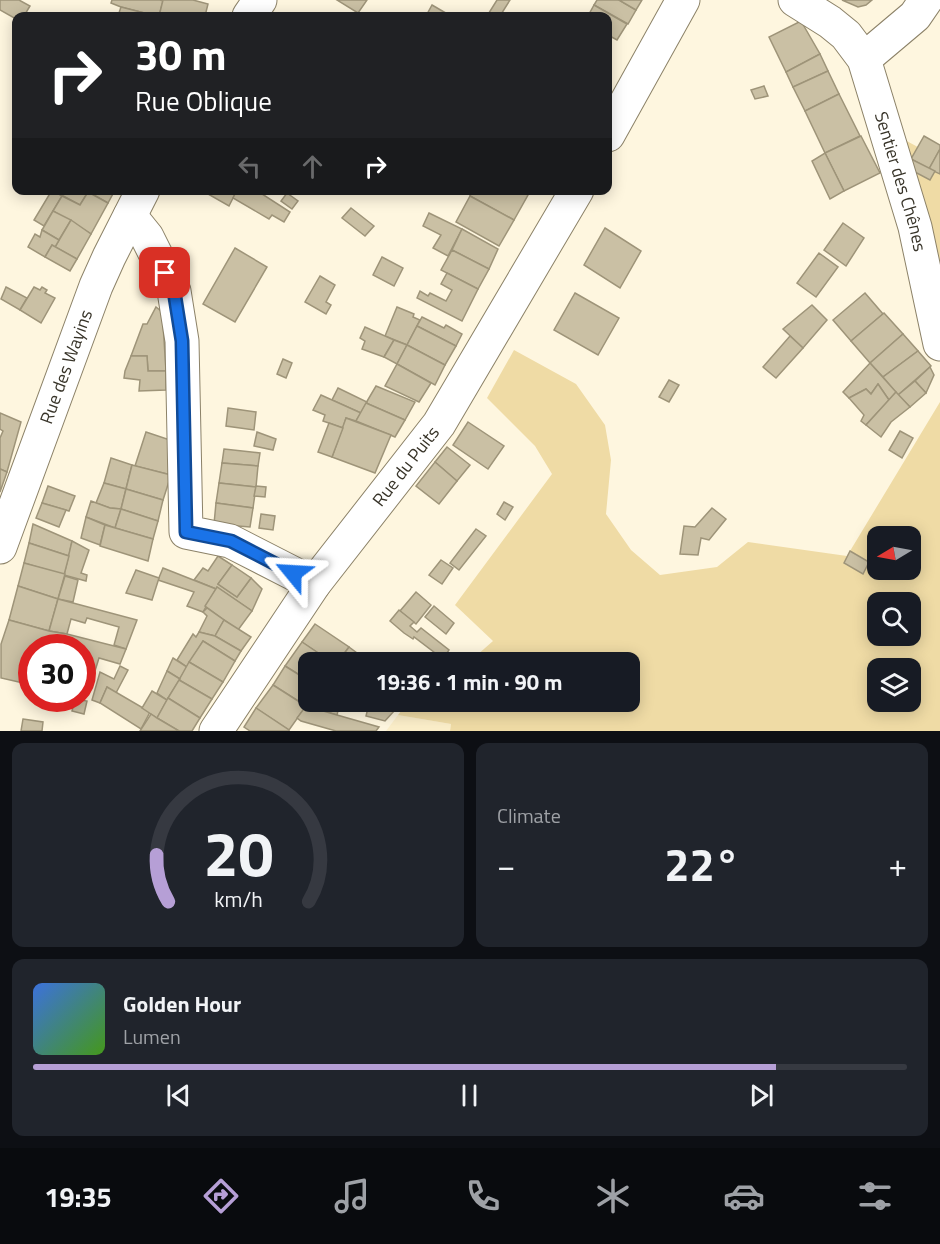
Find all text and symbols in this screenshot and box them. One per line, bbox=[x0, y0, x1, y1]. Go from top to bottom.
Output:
text: 30 m bbox=[135, 22, 227, 86]
icon: right bbox=[36, 36, 114, 114]
text: Rue Oblique bbox=[135, 80, 272, 121]
street label: Sentier des Chênes bbox=[868, 108, 934, 254]
icon: left bbox=[233, 150, 266, 183]
icon: ahead bbox=[296, 150, 329, 183]
icon: right bbox=[359, 150, 392, 183]
pin bbox=[139, 247, 190, 298]
icon: arrive bbox=[148, 256, 181, 289]
street label: Rue des Wayins bbox=[32, 306, 99, 428]
street label: Rue du Puits bbox=[365, 420, 446, 512]
north arrow bbox=[867, 526, 921, 580]
map controls bbox=[867, 526, 921, 712]
position arrow bbox=[261, 541, 325, 605]
button: search bbox=[867, 592, 921, 646]
speed limit sign: 30 bbox=[18, 634, 96, 712]
button: layers bbox=[867, 658, 921, 712]
text: 19:36 · 1 min · 90 m bbox=[376, 665, 562, 699]
text: Climate bbox=[497, 800, 561, 831]
text: 20 bbox=[203, 805, 273, 900]
text: 22° bbox=[664, 830, 740, 898]
text: − bbox=[497, 840, 515, 890]
text: + bbox=[889, 840, 907, 890]
text: km/h bbox=[214, 883, 262, 915]
text: Golden Hour bbox=[123, 987, 241, 1021]
text: Lumen bbox=[123, 1021, 181, 1052]
icon: previous bbox=[162, 1079, 195, 1112]
icon: pause bbox=[453, 1079, 486, 1112]
icon: next bbox=[745, 1079, 778, 1112]
icon: directions bbox=[200, 1175, 242, 1217]
icon: music bbox=[331, 1175, 373, 1217]
icon: phone bbox=[462, 1175, 504, 1217]
icon: climate bbox=[592, 1175, 634, 1217]
icon: car bbox=[723, 1175, 765, 1217]
icon: filters bbox=[854, 1175, 896, 1217]
text: 19:35 bbox=[44, 1176, 112, 1217]

